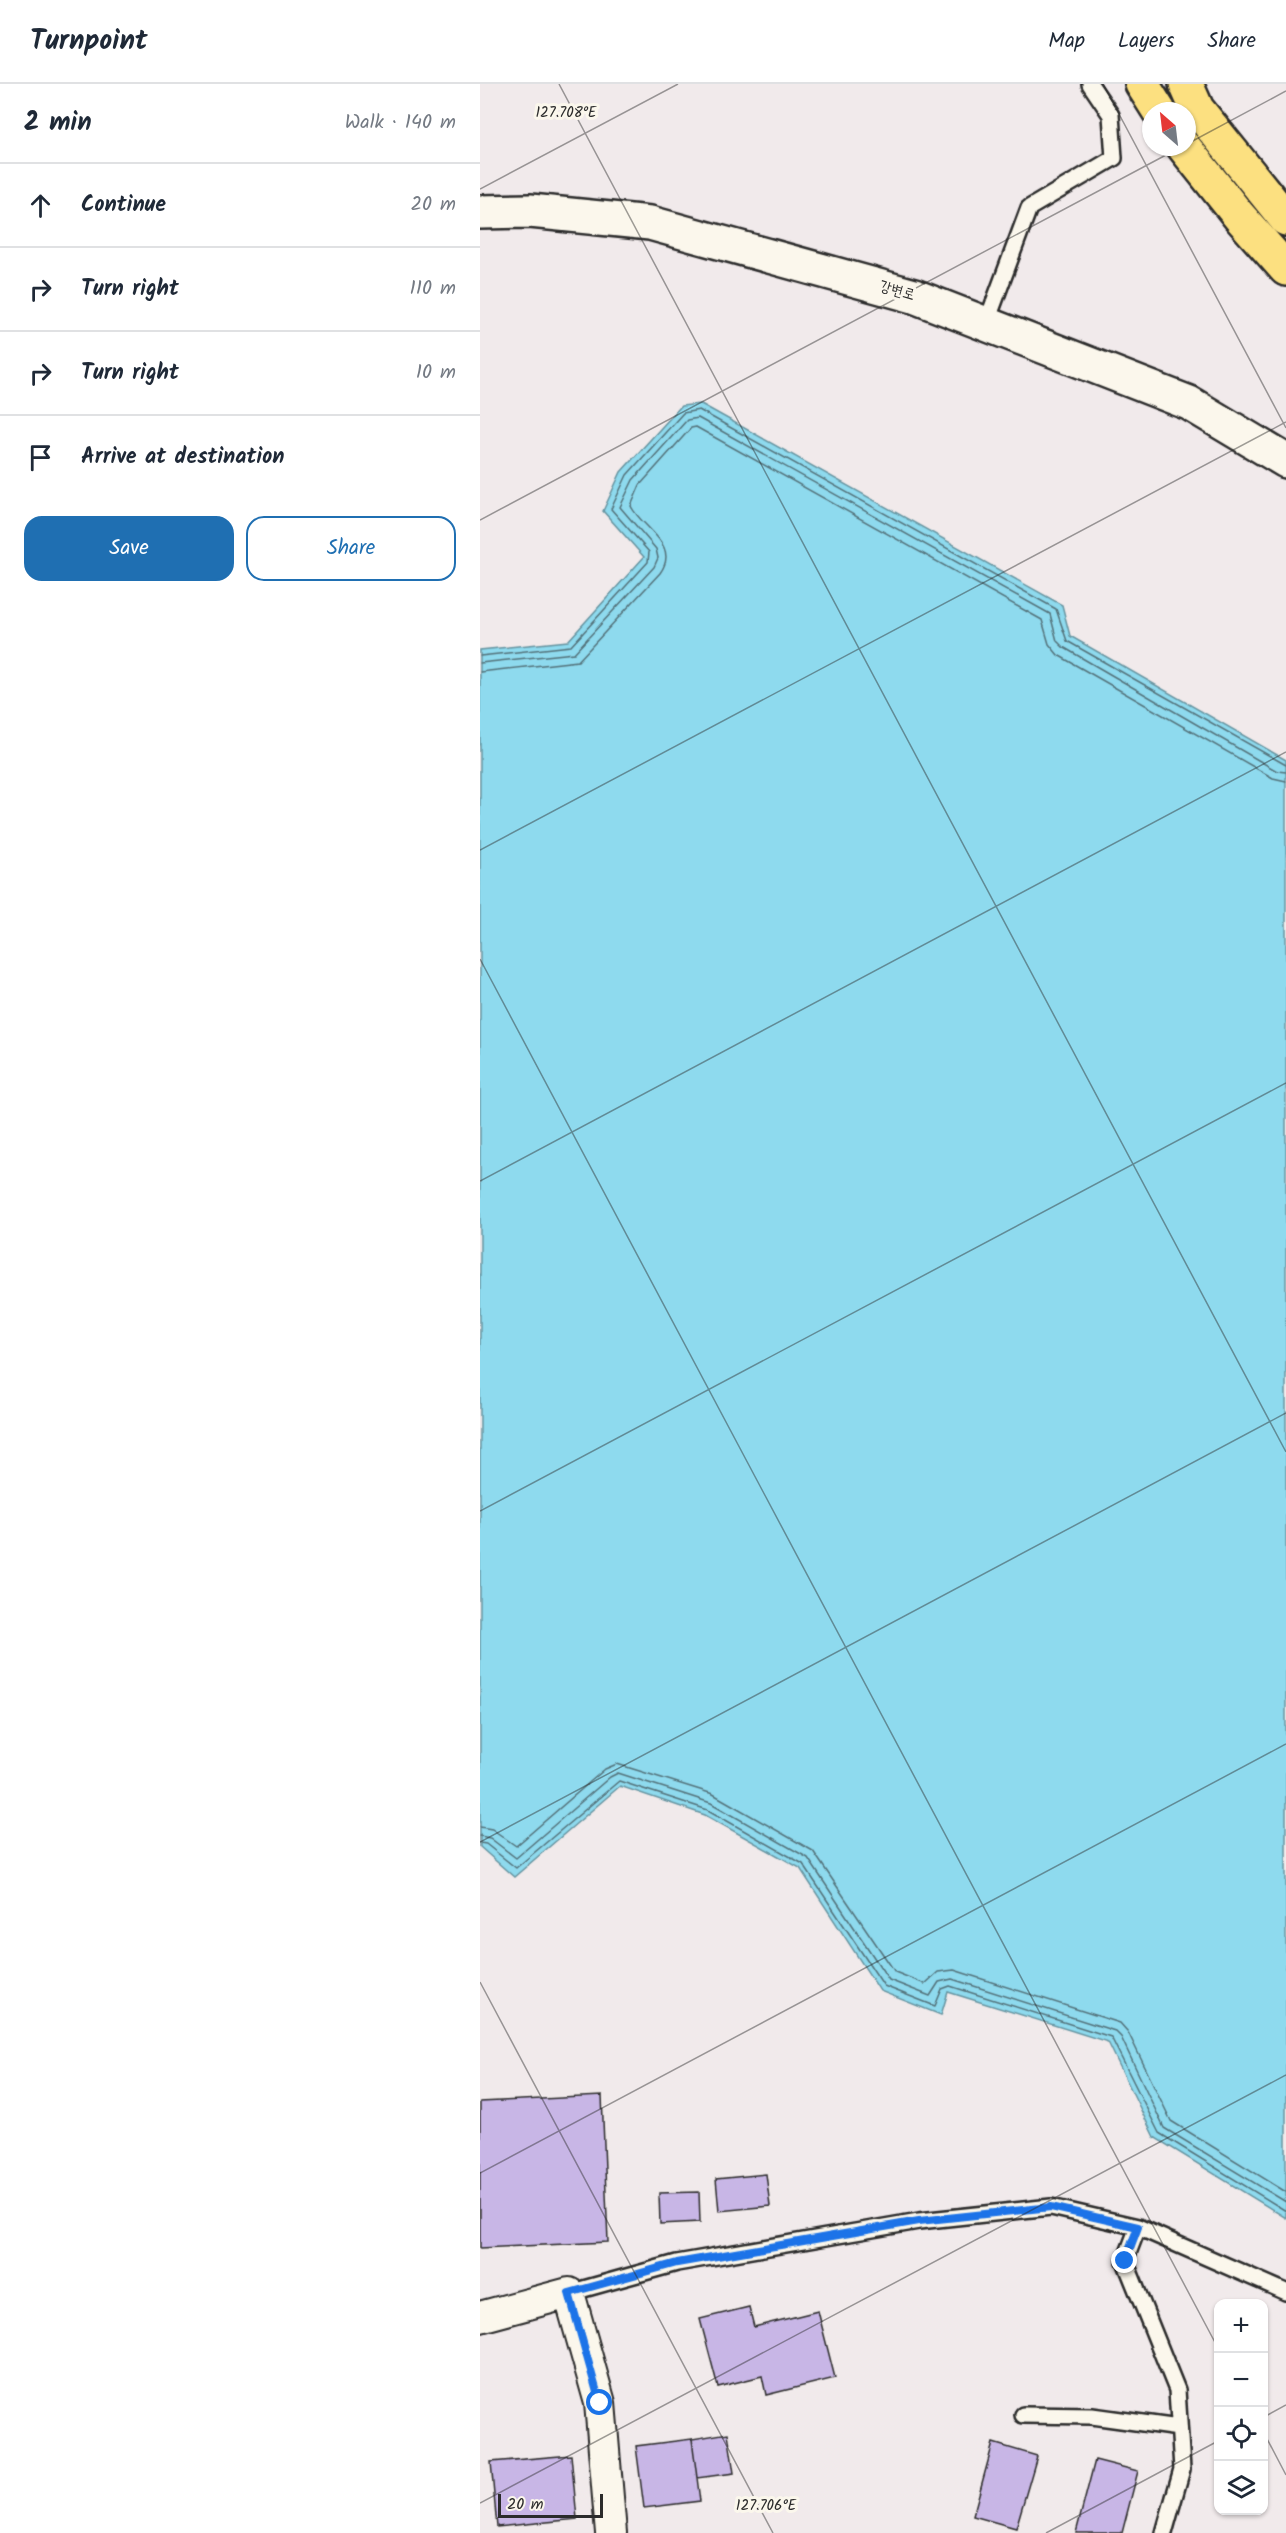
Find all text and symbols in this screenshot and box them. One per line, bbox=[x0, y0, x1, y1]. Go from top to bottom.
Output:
text: Turnpoint bbox=[30, 19, 148, 64]
text: Map bbox=[1048, 25, 1085, 58]
text: Layers bbox=[1118, 25, 1174, 58]
text: Share bbox=[1207, 25, 1256, 58]
text: 127.708°E bbox=[535, 101, 598, 125]
text: 2 min bbox=[24, 102, 92, 144]
north arrow bbox=[1142, 102, 1196, 156]
text: Walk · 140 m bbox=[345, 107, 456, 139]
text: Continue bbox=[81, 188, 166, 223]
icon: ahead bbox=[24, 189, 57, 222]
text: 20 m bbox=[410, 189, 456, 221]
text: Turn right bbox=[81, 272, 179, 307]
icon: right bbox=[24, 273, 57, 306]
text: 110 m bbox=[410, 273, 456, 305]
street label: 강변로 bbox=[876, 274, 918, 308]
text: Turn right bbox=[81, 356, 179, 391]
icon: right bbox=[24, 357, 57, 390]
text: 10 m bbox=[416, 357, 456, 389]
text: Arrive at destination bbox=[81, 440, 284, 475]
icon: arrive bbox=[24, 441, 57, 474]
button: Save bbox=[24, 516, 234, 581]
button: Share bbox=[246, 516, 456, 581]
route end bbox=[1111, 2247, 1137, 2273]
map controls bbox=[1214, 2299, 1268, 2515]
button: + bbox=[1214, 2299, 1268, 2353]
button: − bbox=[1214, 2353, 1268, 2407]
route start bbox=[586, 2389, 612, 2415]
button: locate bbox=[1214, 2407, 1268, 2461]
button: layers bbox=[1214, 2461, 1268, 2515]
scale bar bbox=[498, 2491, 603, 2518]
text: 20 m bbox=[507, 2492, 543, 2517]
text: 127.706°E bbox=[736, 2494, 797, 2518]

